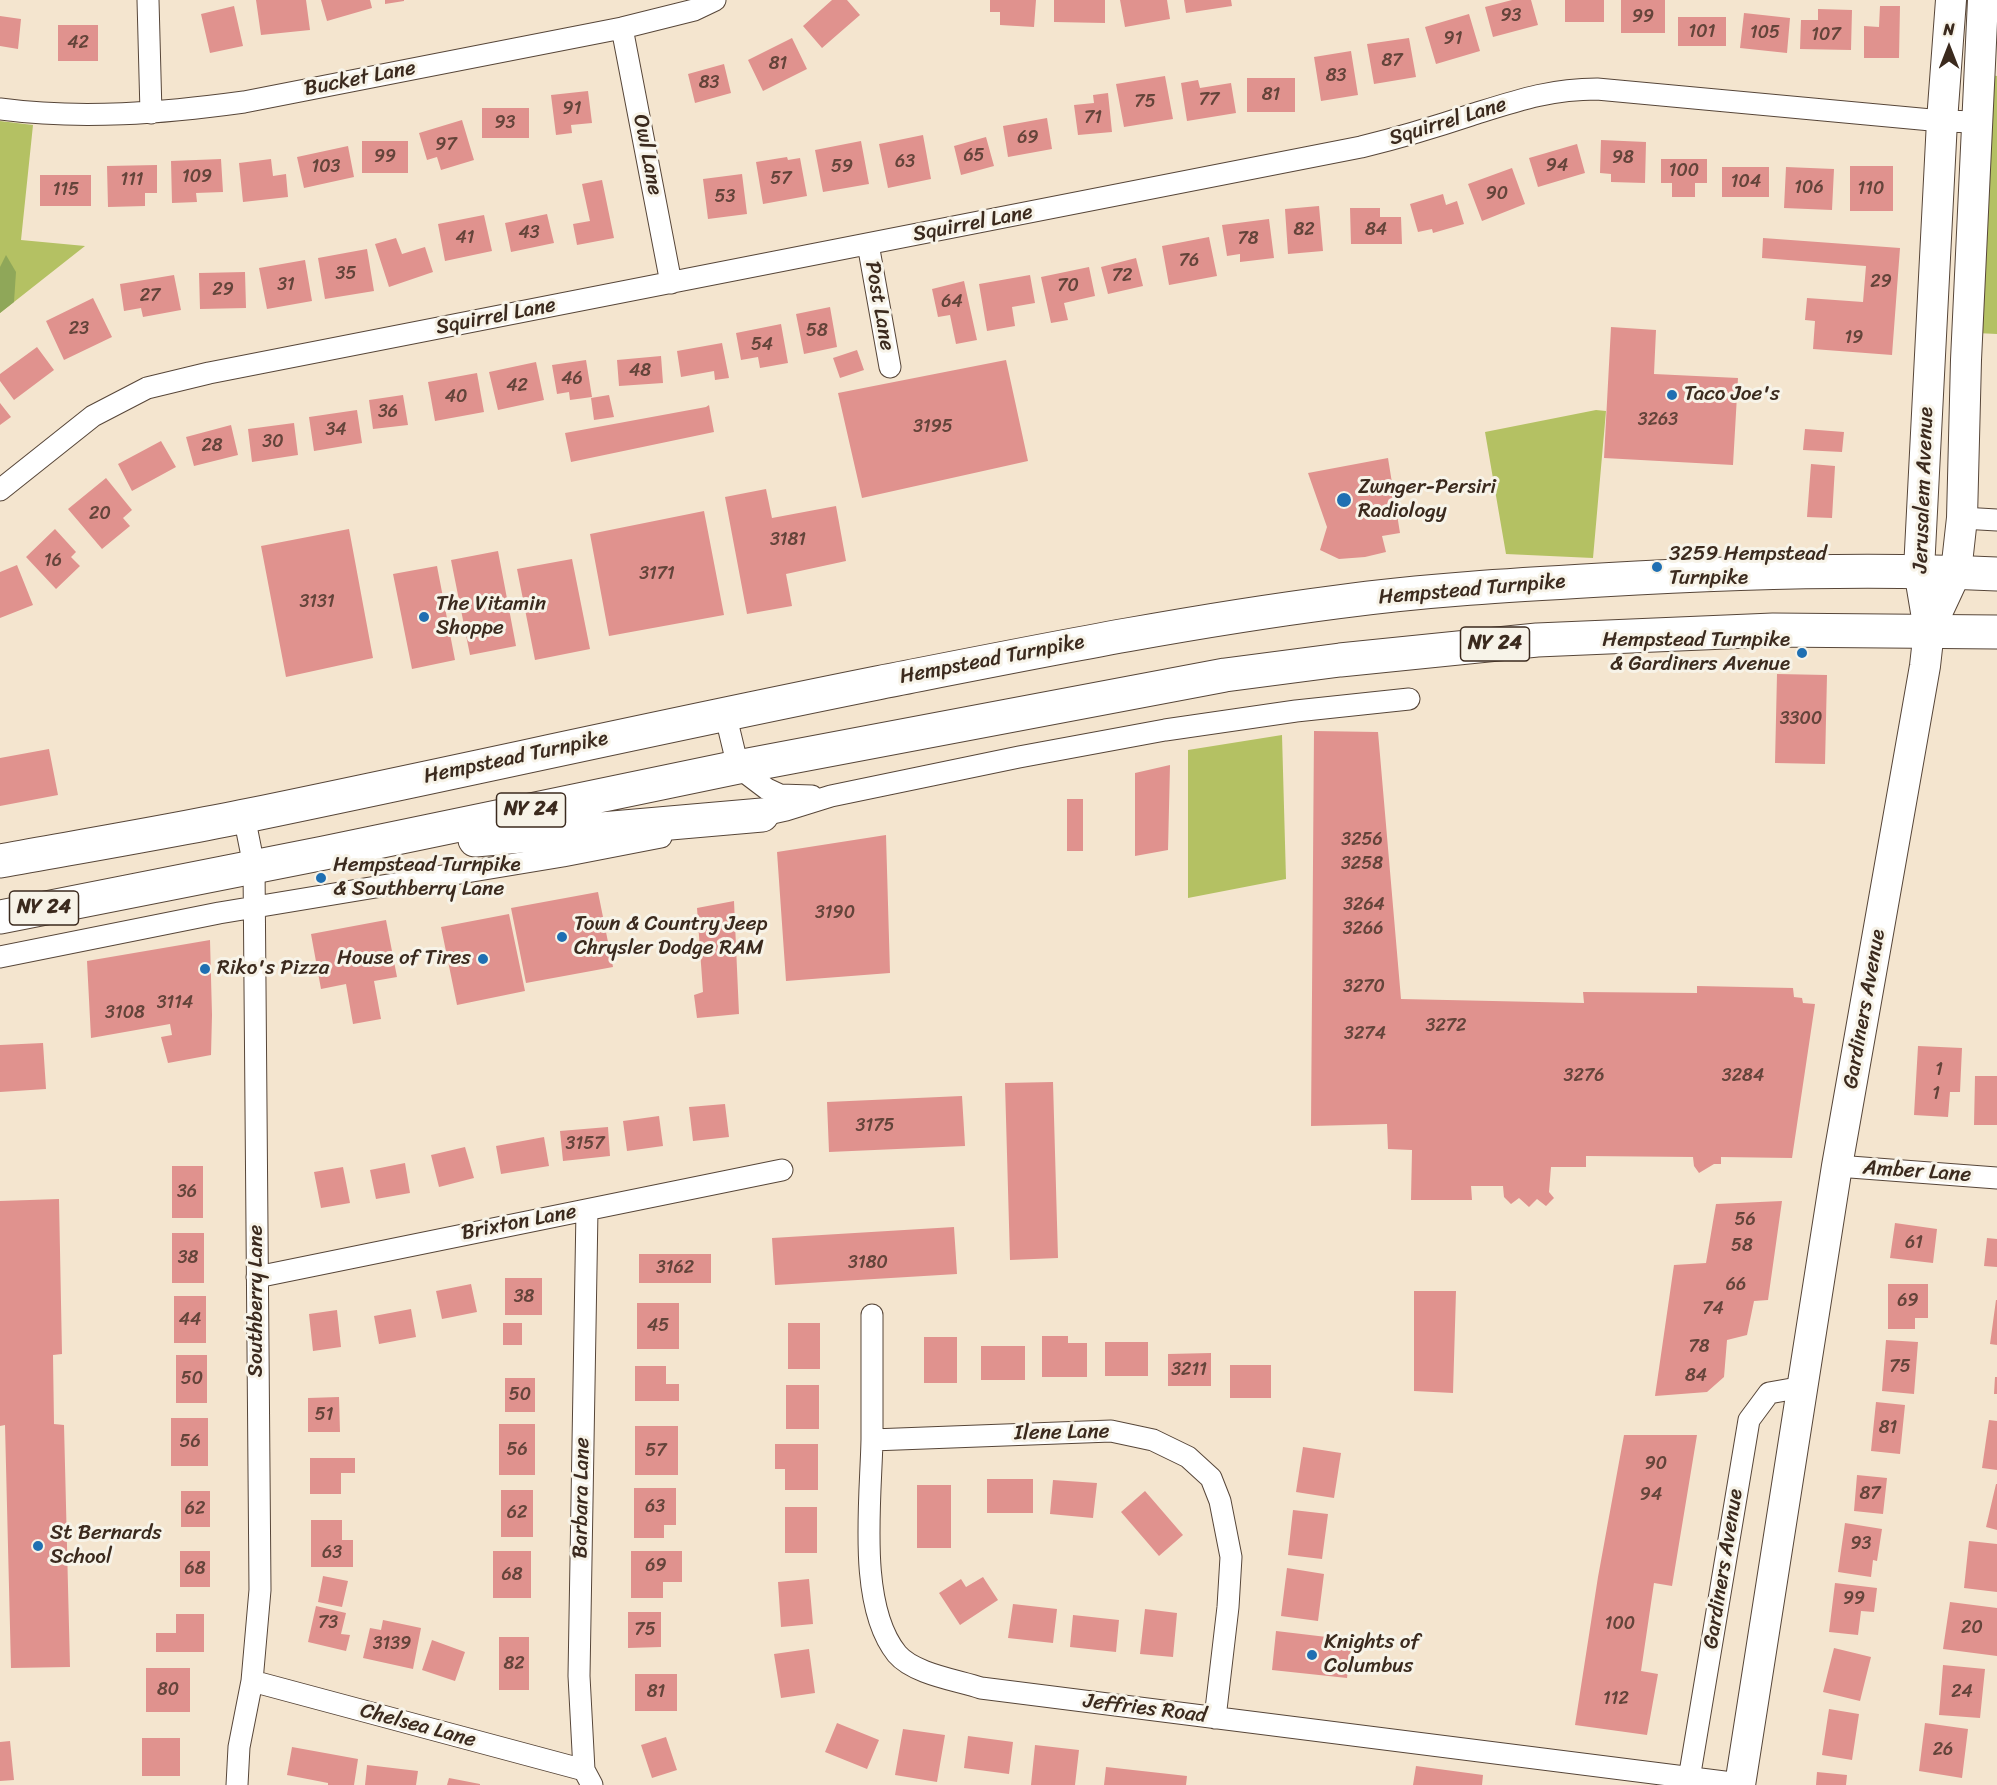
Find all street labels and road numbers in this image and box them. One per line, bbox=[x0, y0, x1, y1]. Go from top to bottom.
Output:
street label: Bucket Lane bbox=[302, 56, 418, 102]
street label: Squirrel Lane bbox=[1386, 92, 1510, 152]
street label: Owl Lane bbox=[627, 112, 667, 198]
street label: Squirrel Lane bbox=[911, 200, 1035, 248]
street label: Post Lane bbox=[859, 259, 899, 353]
street label: Squirrel Lane bbox=[434, 293, 558, 341]
street label: Jerusalem Avenue bbox=[1909, 407, 1939, 573]
street label: Hempstead Turnpike bbox=[1377, 569, 1567, 611]
road number: NY 24 bbox=[1460, 627, 1530, 661]
street label: Hempstead Turnpike bbox=[897, 630, 1087, 690]
street label: Hempstead Turnpike bbox=[422, 726, 610, 790]
road number: NY 24 bbox=[496, 793, 566, 827]
road number: NY 24 bbox=[9, 891, 78, 925]
street label: Gardiners Avenue bbox=[1839, 927, 1891, 1091]
street label: Amber Lane bbox=[1862, 1156, 1972, 1188]
street label: Brixton Lane bbox=[459, 1200, 579, 1246]
street label: Southberry Lane bbox=[244, 1225, 270, 1377]
street label: Ilene Lane bbox=[1014, 1420, 1110, 1446]
street label: Barbara Lane bbox=[568, 1437, 596, 1559]
street label: Gardiners Avenue bbox=[1699, 1487, 1749, 1651]
street label: Jeffries Road bbox=[1082, 1689, 1208, 1729]
street label: Chelsea Lane bbox=[357, 1698, 479, 1754]

